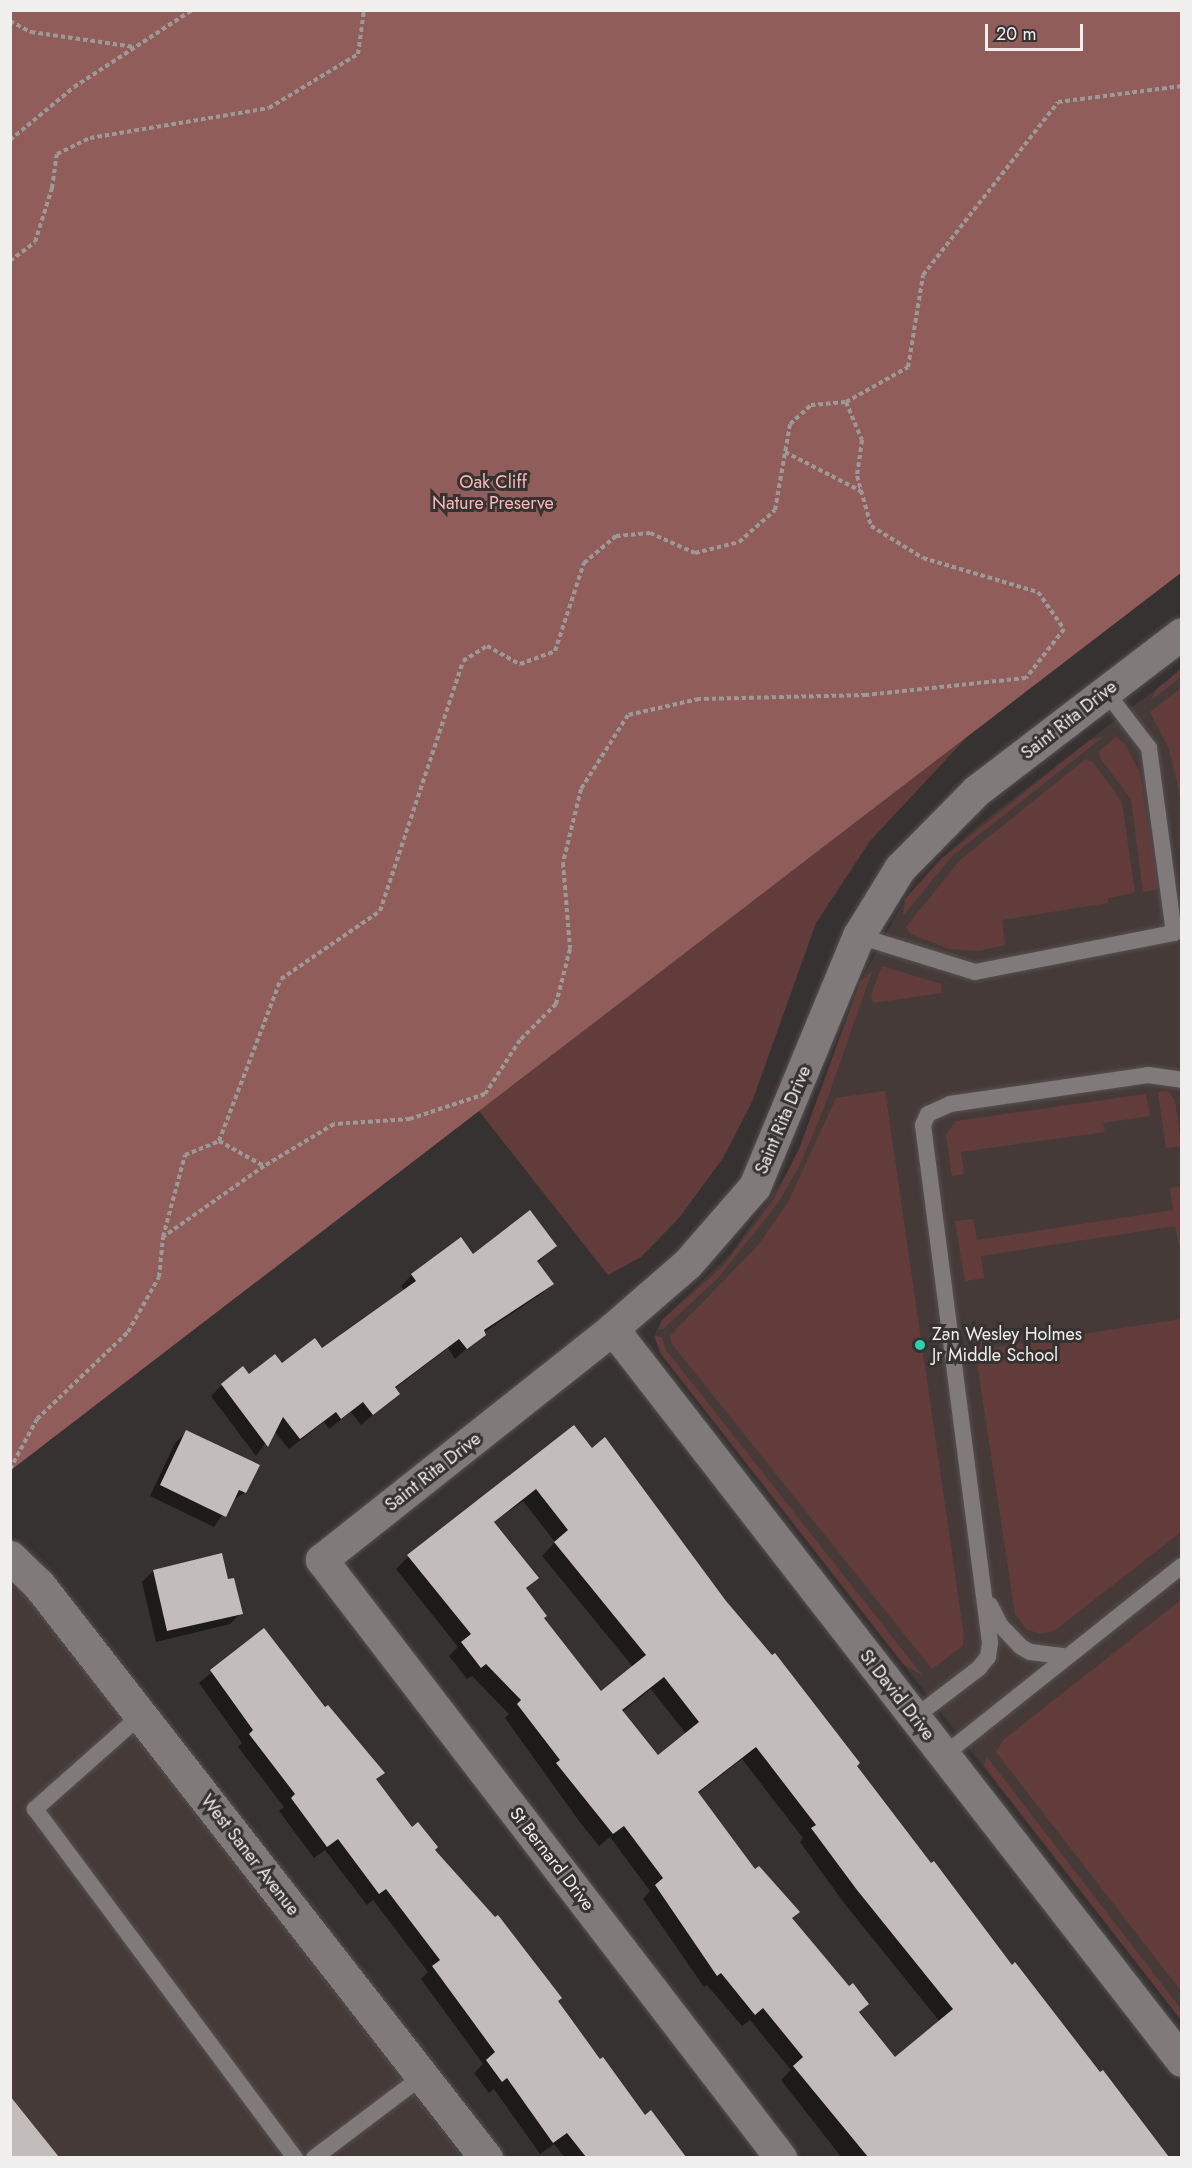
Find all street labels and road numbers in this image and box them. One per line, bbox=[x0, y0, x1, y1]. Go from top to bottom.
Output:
street label: Saint Rita Drive bbox=[1017, 676, 1121, 764]
street label: Saint Rita Drive bbox=[750, 1063, 816, 1177]
street label: Saint Rita Drive bbox=[381, 1428, 485, 1516]
street label: St David Drive bbox=[855, 1646, 939, 1744]
street label: West Saner Avenue bbox=[196, 1790, 304, 1920]
street label: St Bernard Drive bbox=[505, 1803, 599, 1915]

